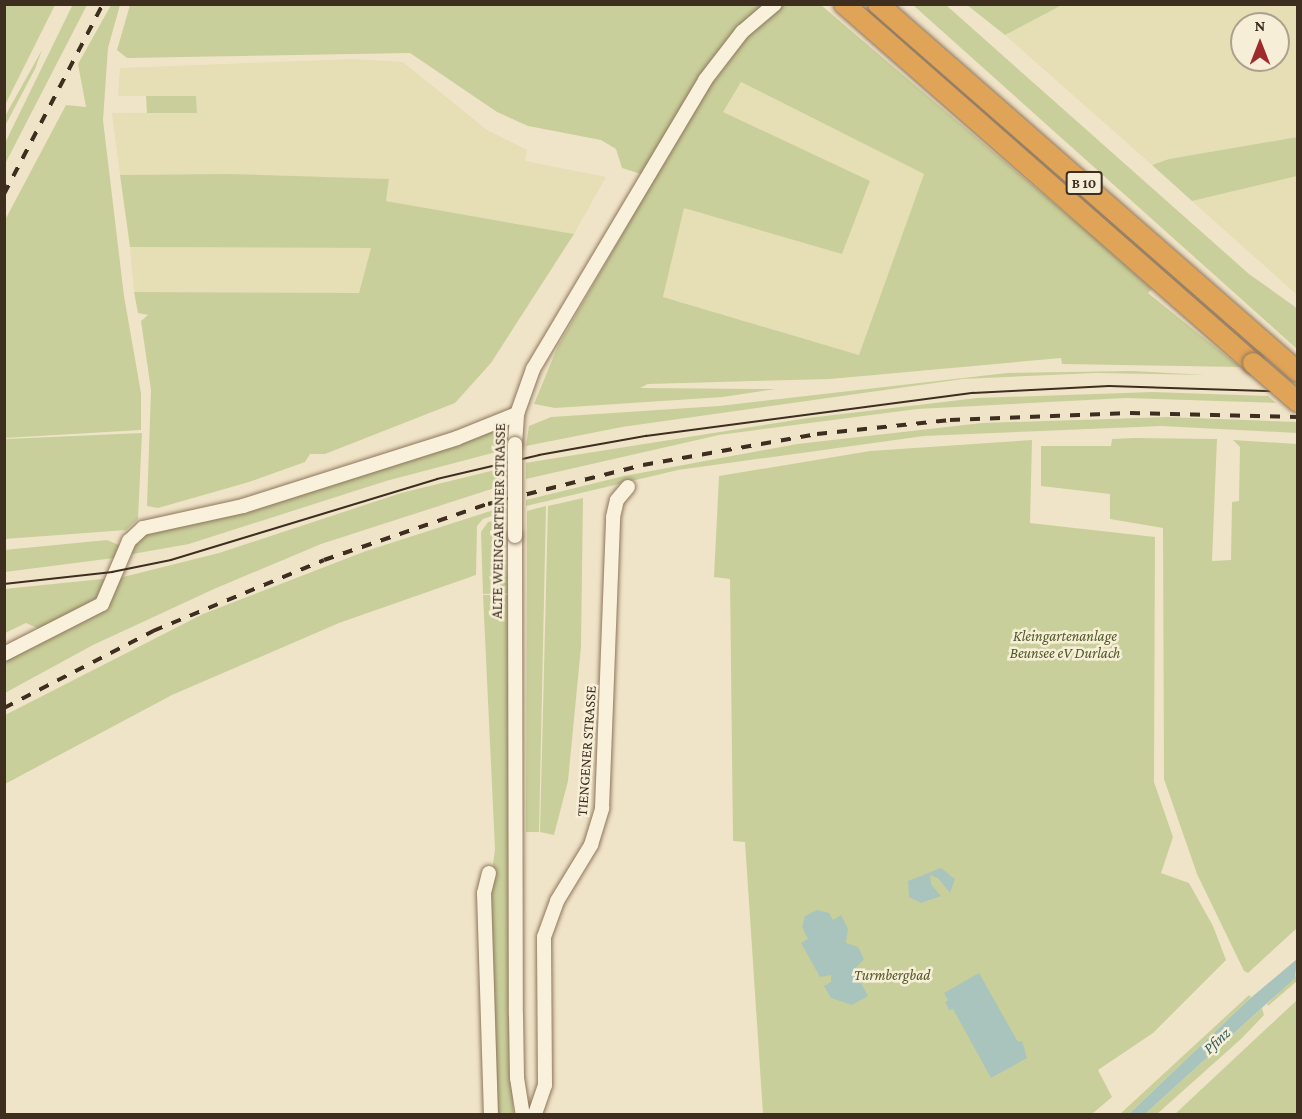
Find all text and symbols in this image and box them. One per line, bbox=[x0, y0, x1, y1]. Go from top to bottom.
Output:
north arrow bbox=[1230, 12, 1290, 72]
text: N bbox=[1255, 17, 1265, 34]
road number: B 10 bbox=[1064, 172, 1104, 194]
street label: ALTE WEINGARTENER STRASSE bbox=[488, 423, 510, 619]
park label: Kleingartenanlage Beunsee eV Durlach bbox=[1010, 627, 1120, 662]
street label: TIENGENER STRASSE bbox=[573, 685, 601, 817]
park label: Turmbergbad bbox=[854, 967, 930, 985]
water label: Pfinz bbox=[1199, 1024, 1235, 1058]

